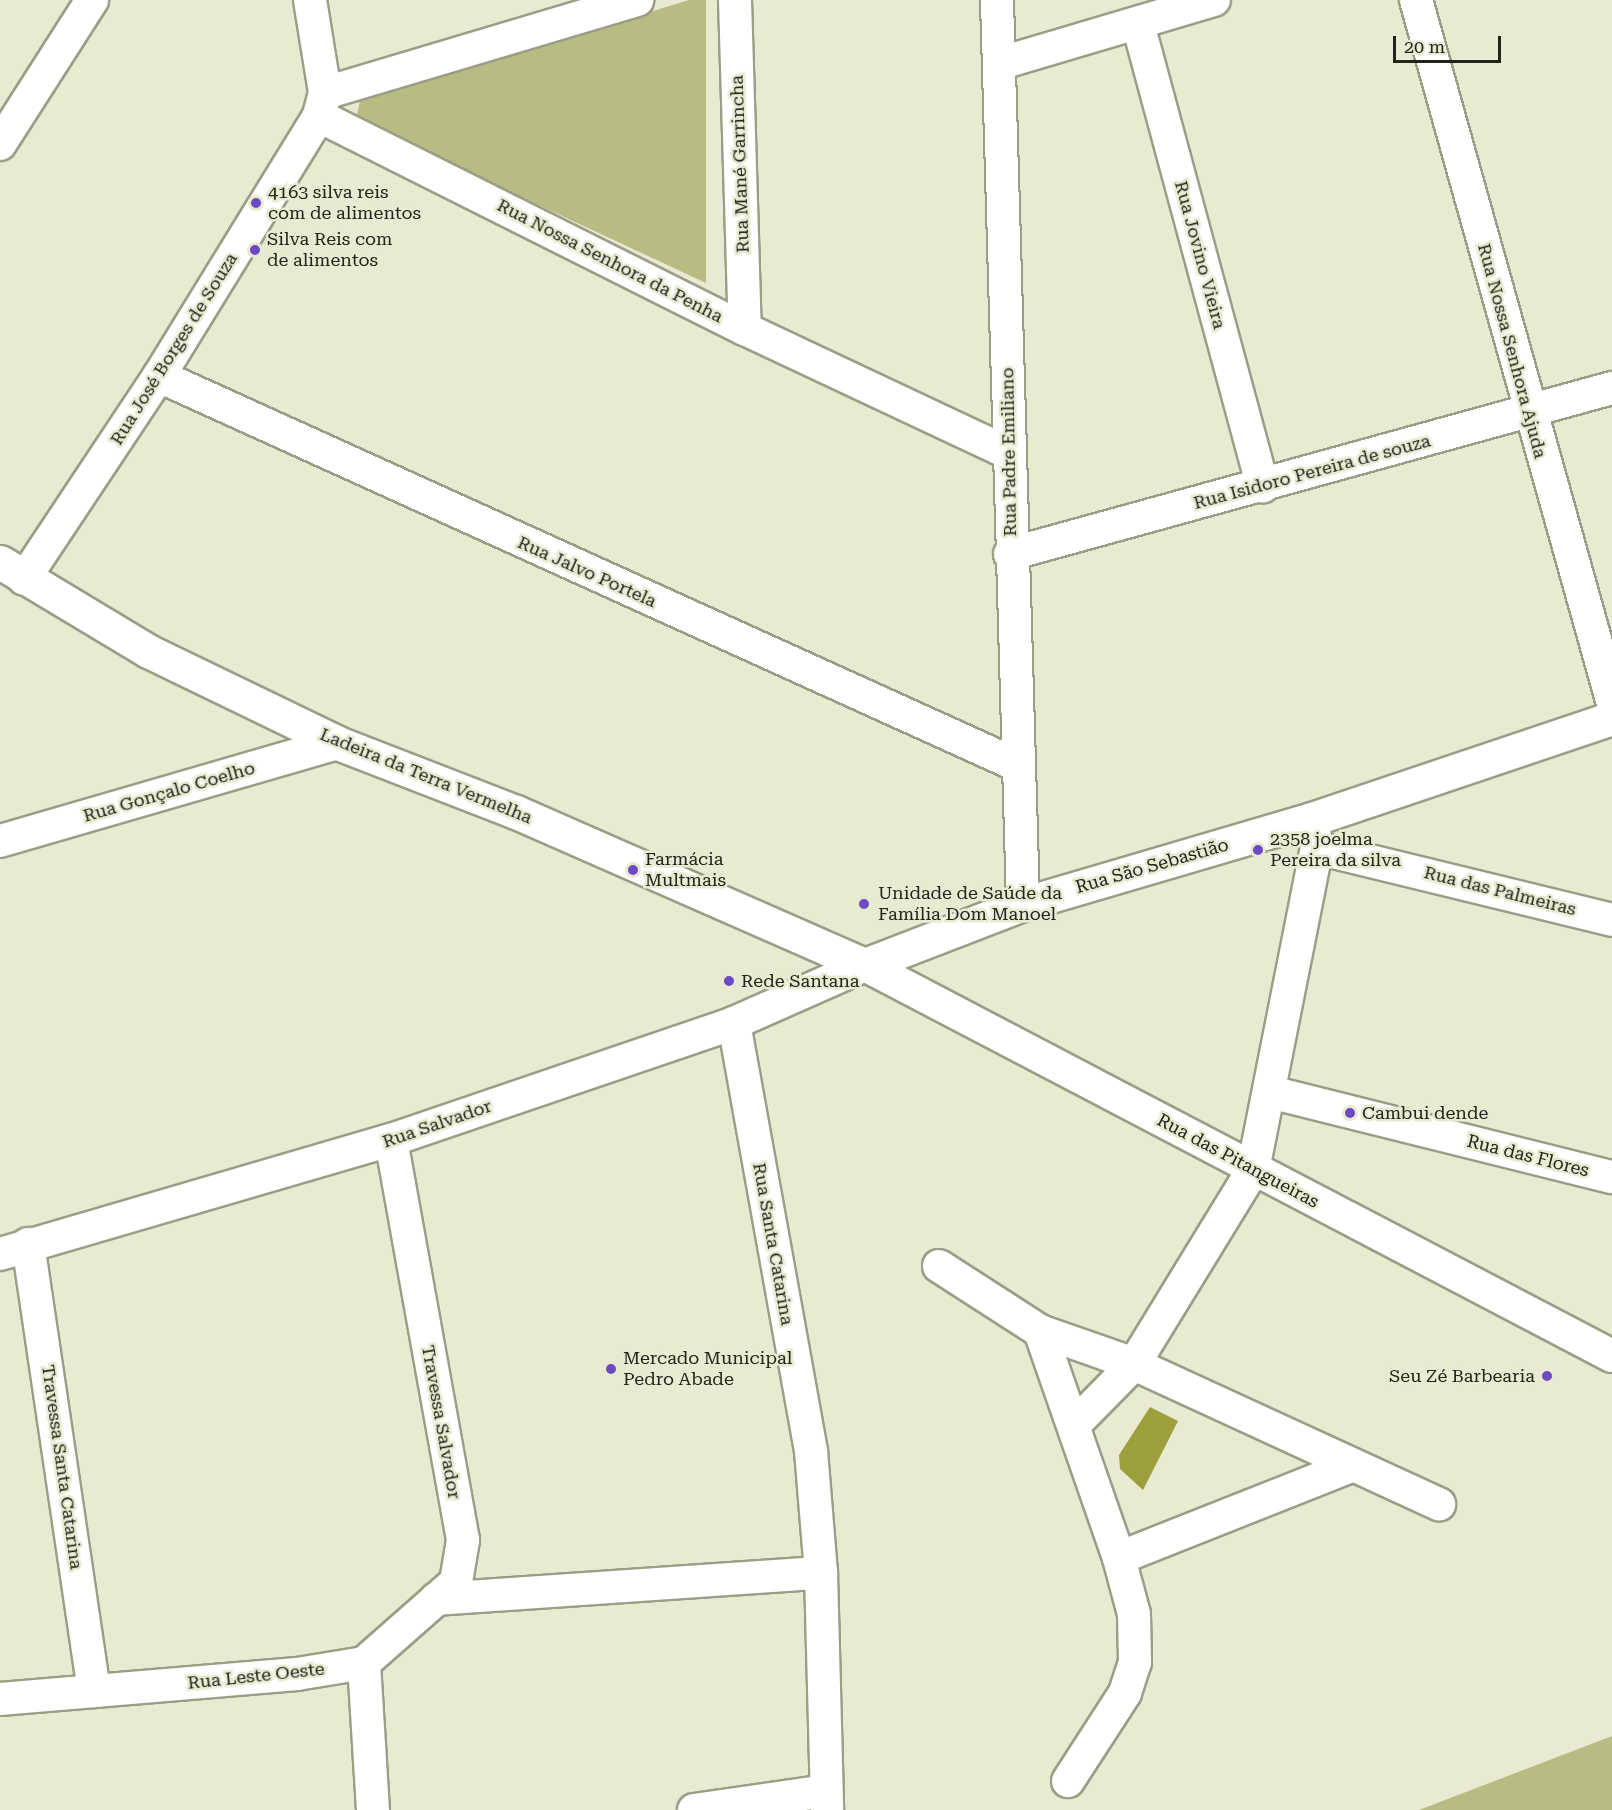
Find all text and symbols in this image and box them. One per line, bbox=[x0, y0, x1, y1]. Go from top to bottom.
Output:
scale bar bbox=[1396, 24, 1504, 62]
text: 20 m bbox=[1404, 36, 1445, 57]
street label: Rua Mané Garrincha bbox=[726, 75, 754, 253]
street label: Rua Jovino Vieira bbox=[1170, 179, 1230, 331]
place label: 4163 silva reis com de alimentos bbox=[268, 182, 421, 224]
street label: Rua Nossa Senhora da Penha bbox=[493, 194, 727, 328]
marker: 4163 silva reis com de alimentos bbox=[249, 196, 263, 210]
place label: Silva Reis com de alimentos bbox=[267, 229, 392, 272]
street label: Rua Nossa Senhora Ajuda bbox=[1473, 241, 1551, 461]
marker: Silva Reis com de alimentos bbox=[248, 243, 262, 257]
street label: Rua José Borges de Souza bbox=[106, 249, 242, 449]
street label: Rua Padre Emiliano bbox=[997, 367, 1021, 537]
street label: Rua Isidoro Pereira de souza bbox=[1191, 430, 1433, 514]
street label: Rua Jalvo Portela bbox=[514, 532, 660, 612]
street label: Ladeira da Terra Vermelha bbox=[317, 723, 535, 829]
street label: Rua Gonçalo Coelho bbox=[81, 757, 257, 827]
place label: 2358 joelma Pereira da silva bbox=[1270, 829, 1401, 872]
street label: Rua São Sebastião bbox=[1073, 834, 1231, 898]
marker: 2358 joelma Pereira da silva bbox=[1251, 843, 1265, 857]
place label: Farmácia Multmais bbox=[645, 849, 726, 892]
street label: Rua das Palmeiras bbox=[1422, 862, 1578, 920]
marker: Farmácia Multmais bbox=[626, 863, 640, 877]
place label: Unidade de Saúde da Família Dom Manoel bbox=[878, 883, 1062, 926]
marker: Unidade de Saúde da Família Dom Manoel bbox=[855, 895, 873, 913]
place label: Rede Santana bbox=[741, 970, 860, 992]
marker: Rede Santana bbox=[722, 974, 736, 988]
street label: Rua Salvador bbox=[380, 1095, 494, 1153]
place label: Cambui dende bbox=[1362, 1102, 1488, 1124]
marker: Cambui dende bbox=[1343, 1106, 1357, 1120]
street label: Rua das Pitangueiras bbox=[1153, 1109, 1323, 1213]
street label: Rua das Flores bbox=[1465, 1130, 1591, 1182]
street label: Rua Santa Catarina bbox=[748, 1161, 798, 1327]
street label: Travessa Salvador bbox=[417, 1343, 465, 1501]
place label: Mercado Municipal Pedro Abade bbox=[623, 1348, 792, 1390]
marker: Mercado Municipal Pedro Abade bbox=[604, 1362, 618, 1376]
street label: Travessa Santa Catarina bbox=[37, 1363, 87, 1571]
place label: Seu Zé Barbearia bbox=[1389, 1365, 1535, 1387]
marker: Seu Zé Barbearia bbox=[1540, 1369, 1554, 1383]
street label: Rua Leste Oeste bbox=[186, 1658, 326, 1694]

